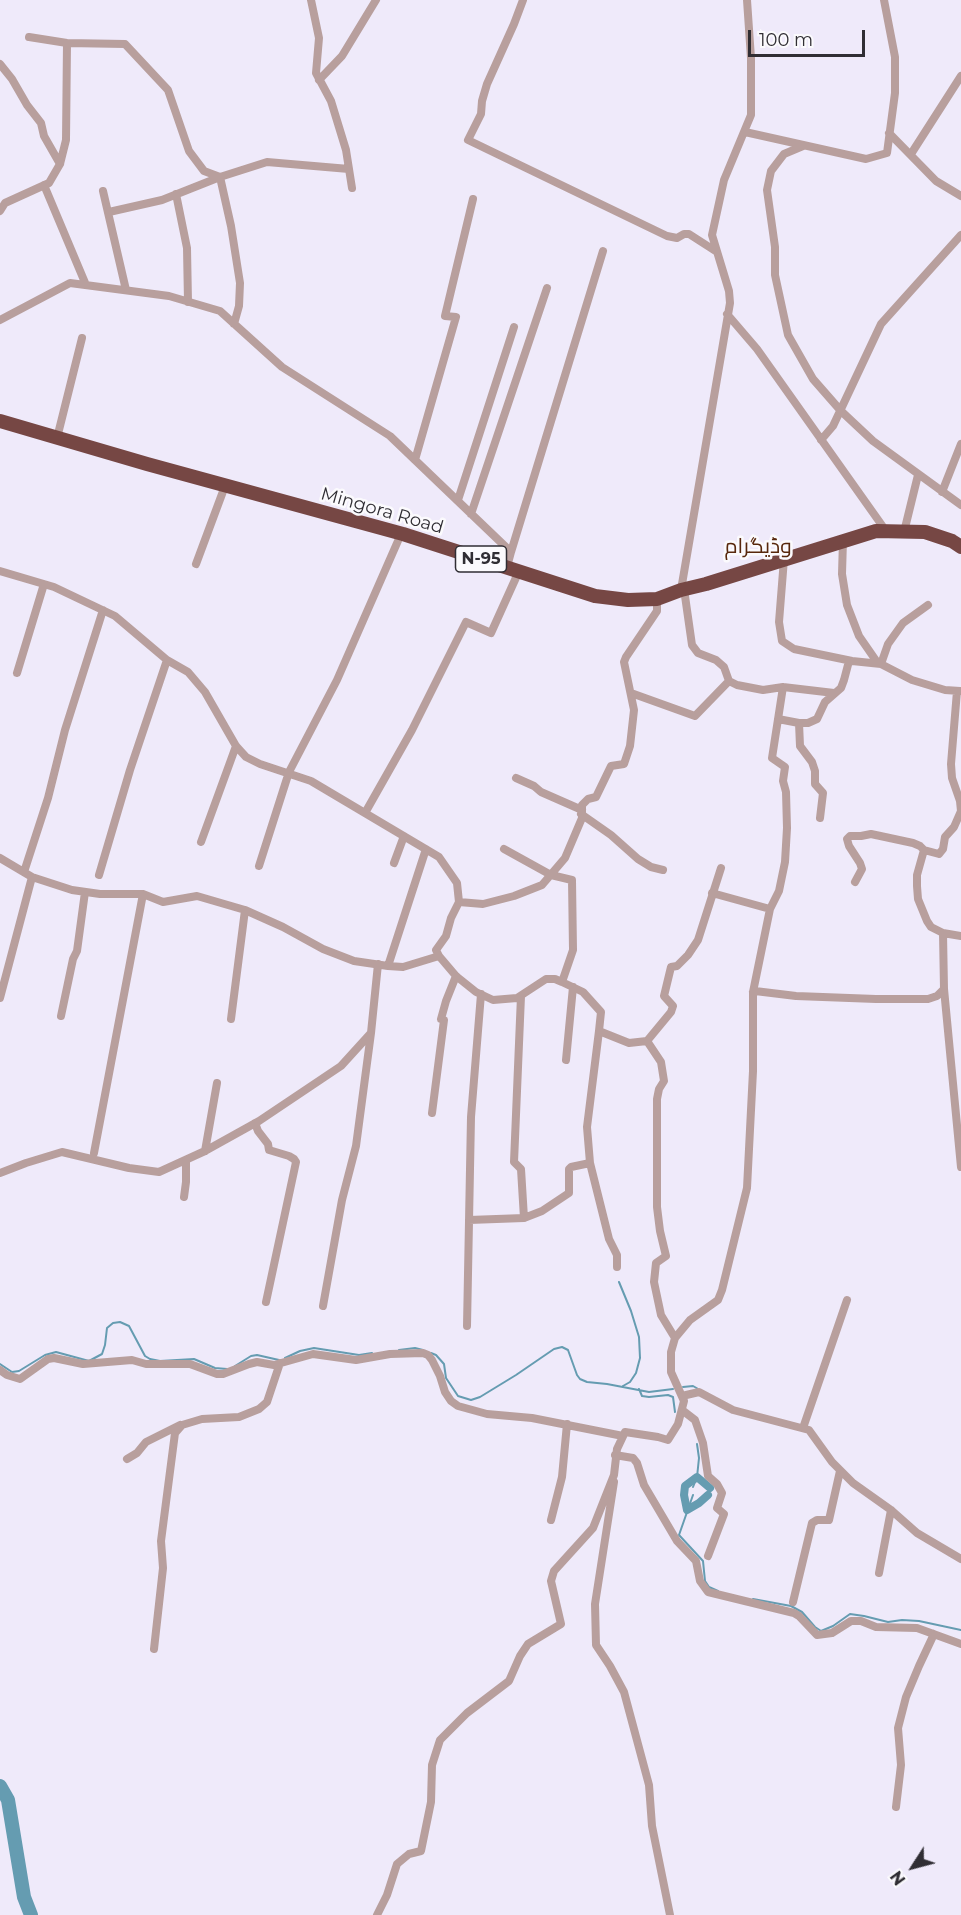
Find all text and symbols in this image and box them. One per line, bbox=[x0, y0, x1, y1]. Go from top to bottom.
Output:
scale bar bbox=[751, 18, 868, 56]
text: 100 m bbox=[759, 29, 813, 51]
street label: Mingora Road bbox=[318, 483, 446, 539]
district label: وڈیگرام bbox=[724, 534, 792, 560]
road number: N-95 bbox=[456, 546, 506, 572]
north arrow bbox=[883, 1837, 943, 1897]
text: N bbox=[887, 1867, 910, 1889]

